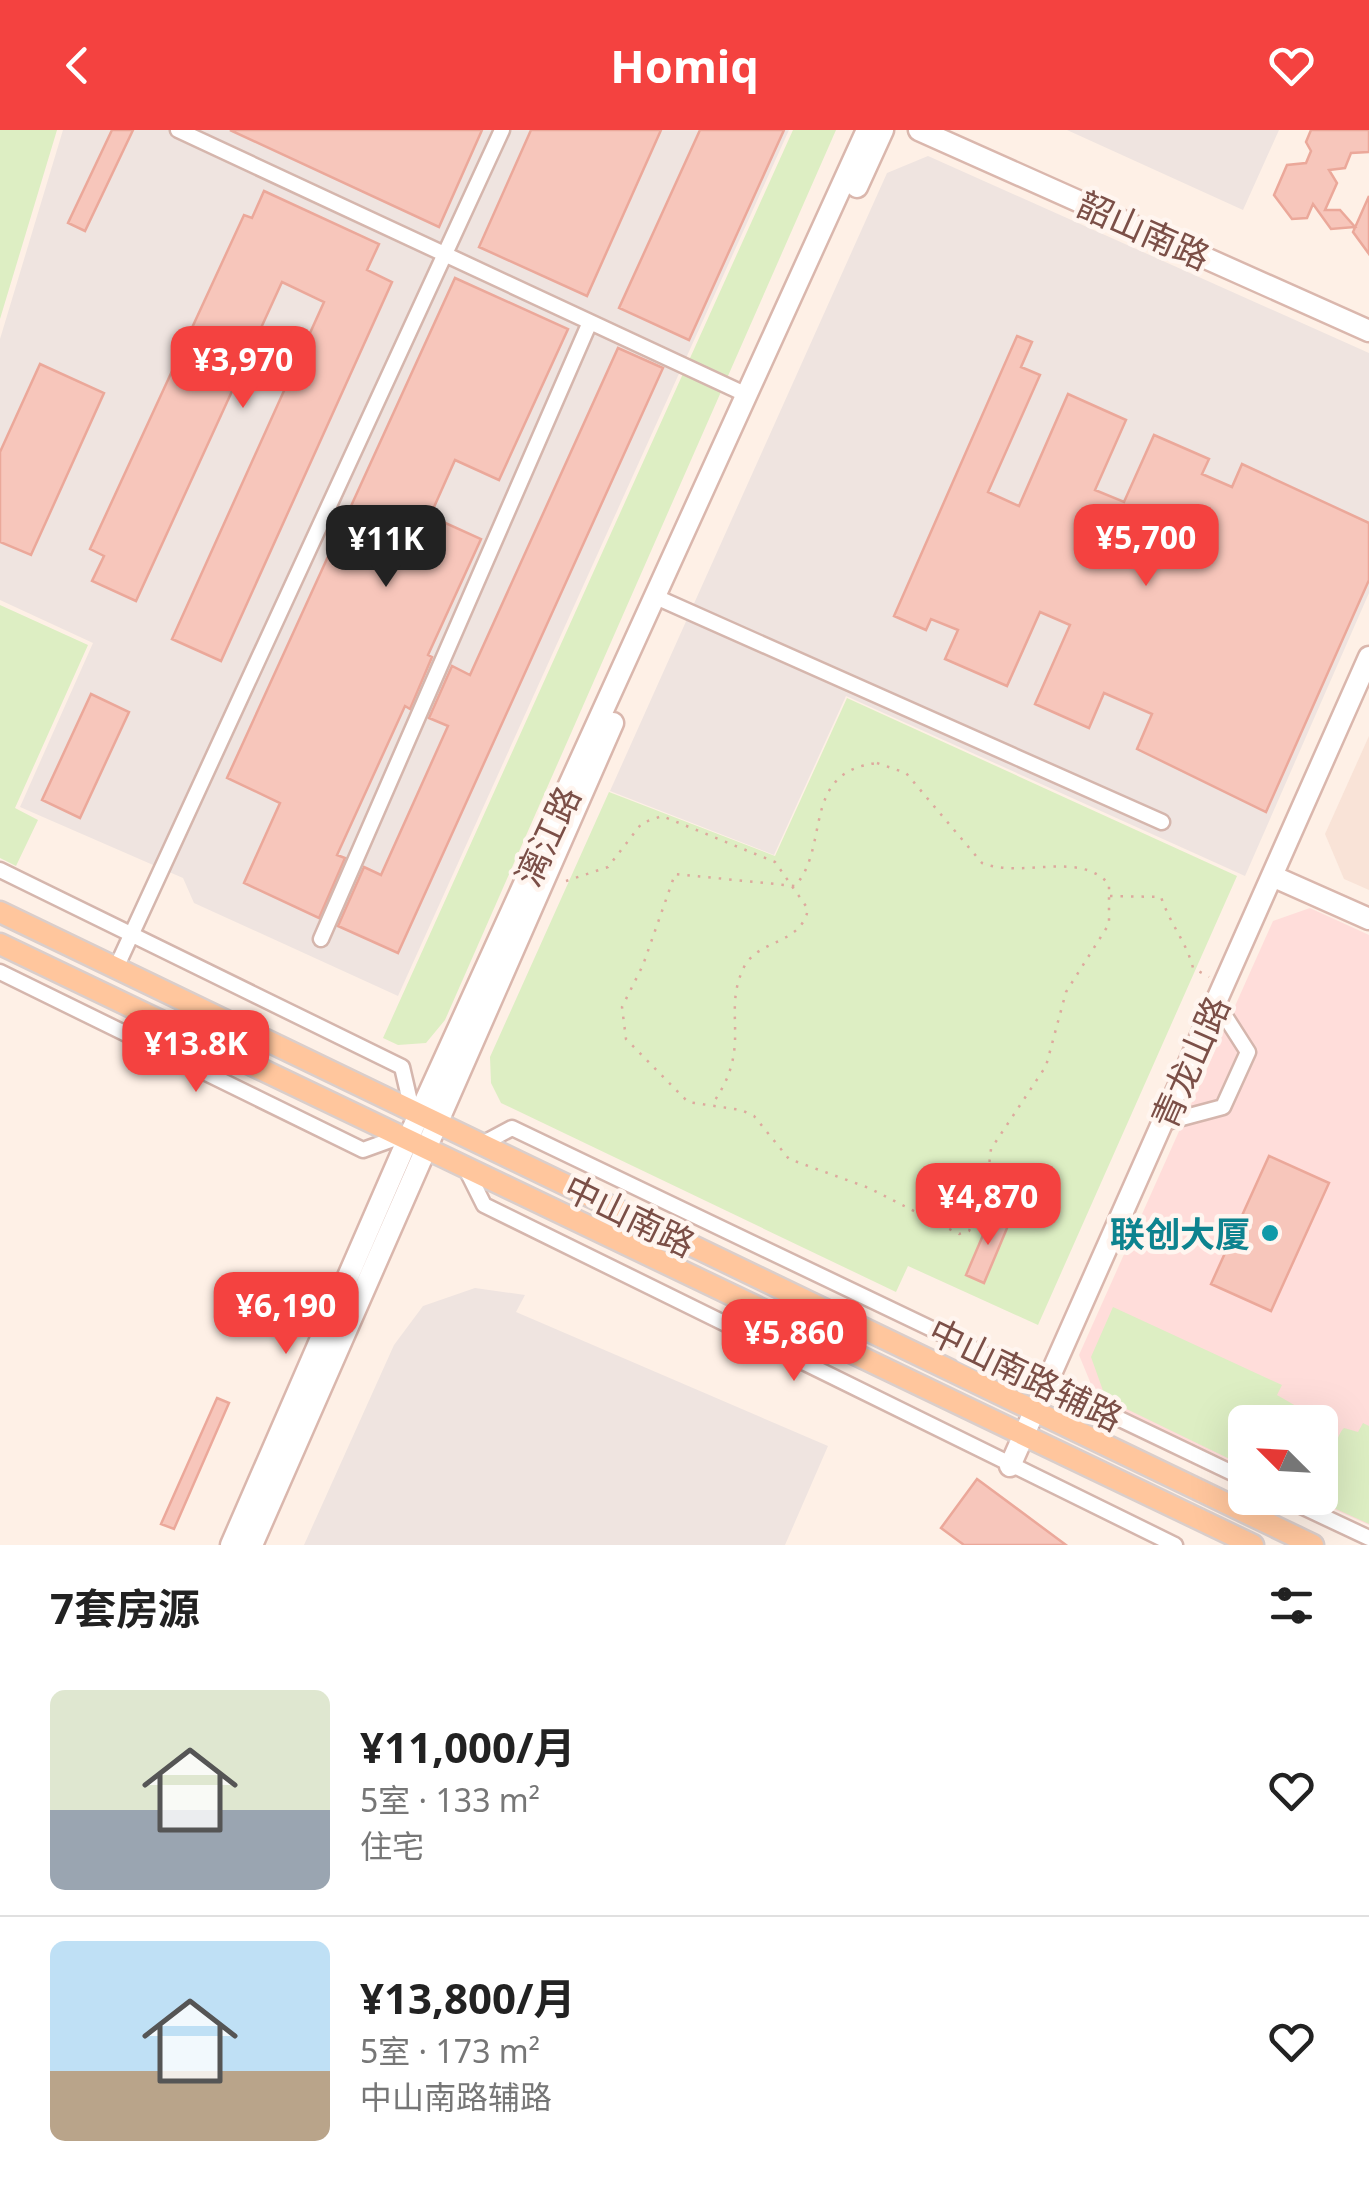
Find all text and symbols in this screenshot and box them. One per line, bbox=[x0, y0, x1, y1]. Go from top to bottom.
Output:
text: Homiq bbox=[610, 35, 759, 96]
icon: back bbox=[50, 38, 105, 93]
icon: heart bbox=[1264, 38, 1319, 93]
street label: 韶山南路 bbox=[1070, 180, 1218, 280]
pin: ¥3,970 bbox=[162, 326, 324, 411]
text: ¥3,970 bbox=[193, 337, 293, 380]
pin: ¥5,700 bbox=[1065, 504, 1227, 589]
pin: ¥11K bbox=[327, 505, 445, 590]
text: ¥5,700 bbox=[1096, 515, 1196, 558]
text: ¥11K bbox=[348, 516, 424, 559]
street label: 漓江路 bbox=[504, 778, 590, 894]
street label: 青龙山路 bbox=[1140, 988, 1240, 1136]
pin: ¥13.8K bbox=[115, 1010, 277, 1095]
text: ¥13.8K bbox=[144, 1021, 248, 1064]
street label: 中山南路 bbox=[557, 1163, 703, 1267]
pin: ¥4,870 bbox=[907, 1163, 1069, 1248]
text: ¥4,870 bbox=[938, 1174, 1038, 1217]
place label: 联创大厦 bbox=[1110, 1210, 1250, 1257]
marker: 联创大厦 bbox=[1259, 1222, 1281, 1244]
pin: ¥6,190 bbox=[205, 1272, 367, 1357]
text: ¥6,190 bbox=[236, 1283, 336, 1326]
pin: ¥5,860 bbox=[713, 1299, 875, 1384]
street label: 中山南路辅路 bbox=[921, 1307, 1131, 1441]
text: ¥5,860 bbox=[744, 1310, 844, 1353]
north arrow bbox=[1228, 1405, 1338, 1515]
map controls bbox=[1228, 1405, 1338, 1515]
icon: filters bbox=[1264, 1578, 1319, 1633]
text: 7套房源 bbox=[50, 1579, 200, 1636]
text: ¥11,000/月 bbox=[360, 1718, 576, 1775]
icon: home bbox=[130, 1730, 250, 1850]
icon: heart bbox=[1264, 1763, 1319, 1818]
text: 5室 · 133 m² bbox=[360, 1778, 540, 1821]
text: 住宅 bbox=[360, 1824, 424, 1867]
text: ¥13,800/月 bbox=[360, 1969, 576, 2026]
icon: home bbox=[130, 1981, 250, 2101]
icon: heart bbox=[1264, 2014, 1319, 2069]
text: 5室 · 173 m² bbox=[360, 2029, 540, 2072]
text: 中山南路辅路 bbox=[360, 2075, 552, 2118]

